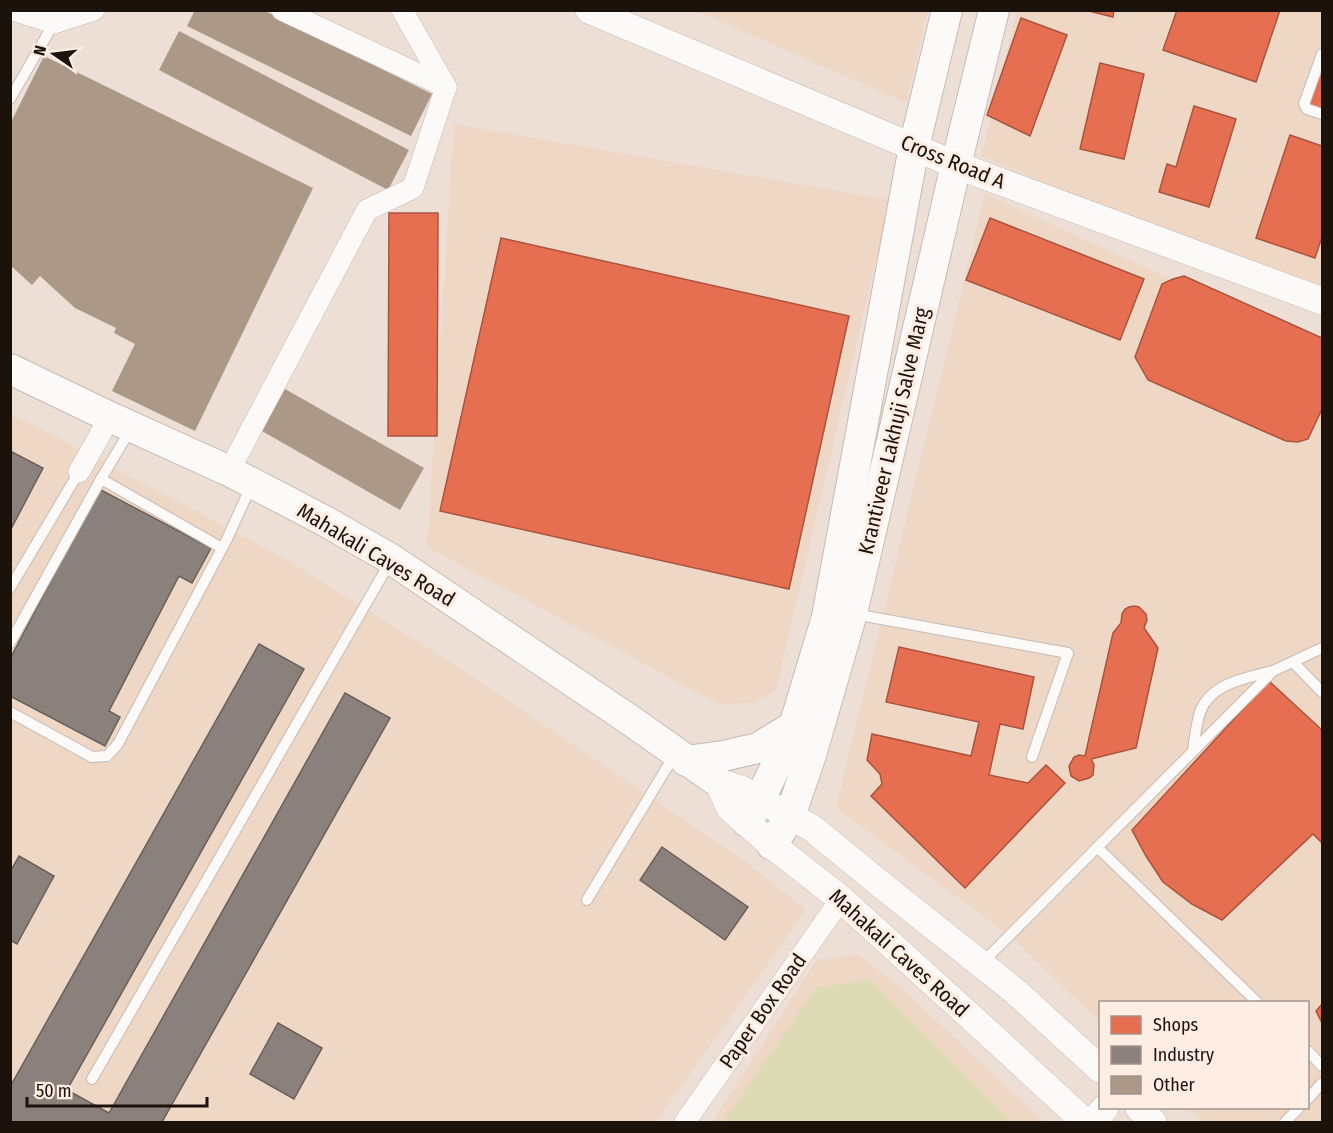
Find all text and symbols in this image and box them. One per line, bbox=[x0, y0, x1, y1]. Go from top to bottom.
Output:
north arrow bbox=[24, 24, 84, 84]
text: N bbox=[30, 44, 50, 57]
street label: Cross Road A bbox=[897, 129, 1009, 195]
street label: Krantiveer Lakhuji Salve Marg bbox=[853, 305, 935, 557]
street label: Mahakali Caves Road bbox=[292, 498, 460, 612]
street label: Mahakali Caves Road bbox=[824, 883, 974, 1023]
street label: Paper Box Road bbox=[714, 949, 812, 1073]
legend bbox=[1099, 1001, 1309, 1109]
text: Shops bbox=[1153, 1014, 1198, 1036]
text: Industry bbox=[1153, 1044, 1214, 1066]
scale bar bbox=[27, 1070, 207, 1108]
text: Other bbox=[1153, 1074, 1196, 1096]
text: 50 m bbox=[36, 1080, 72, 1102]

